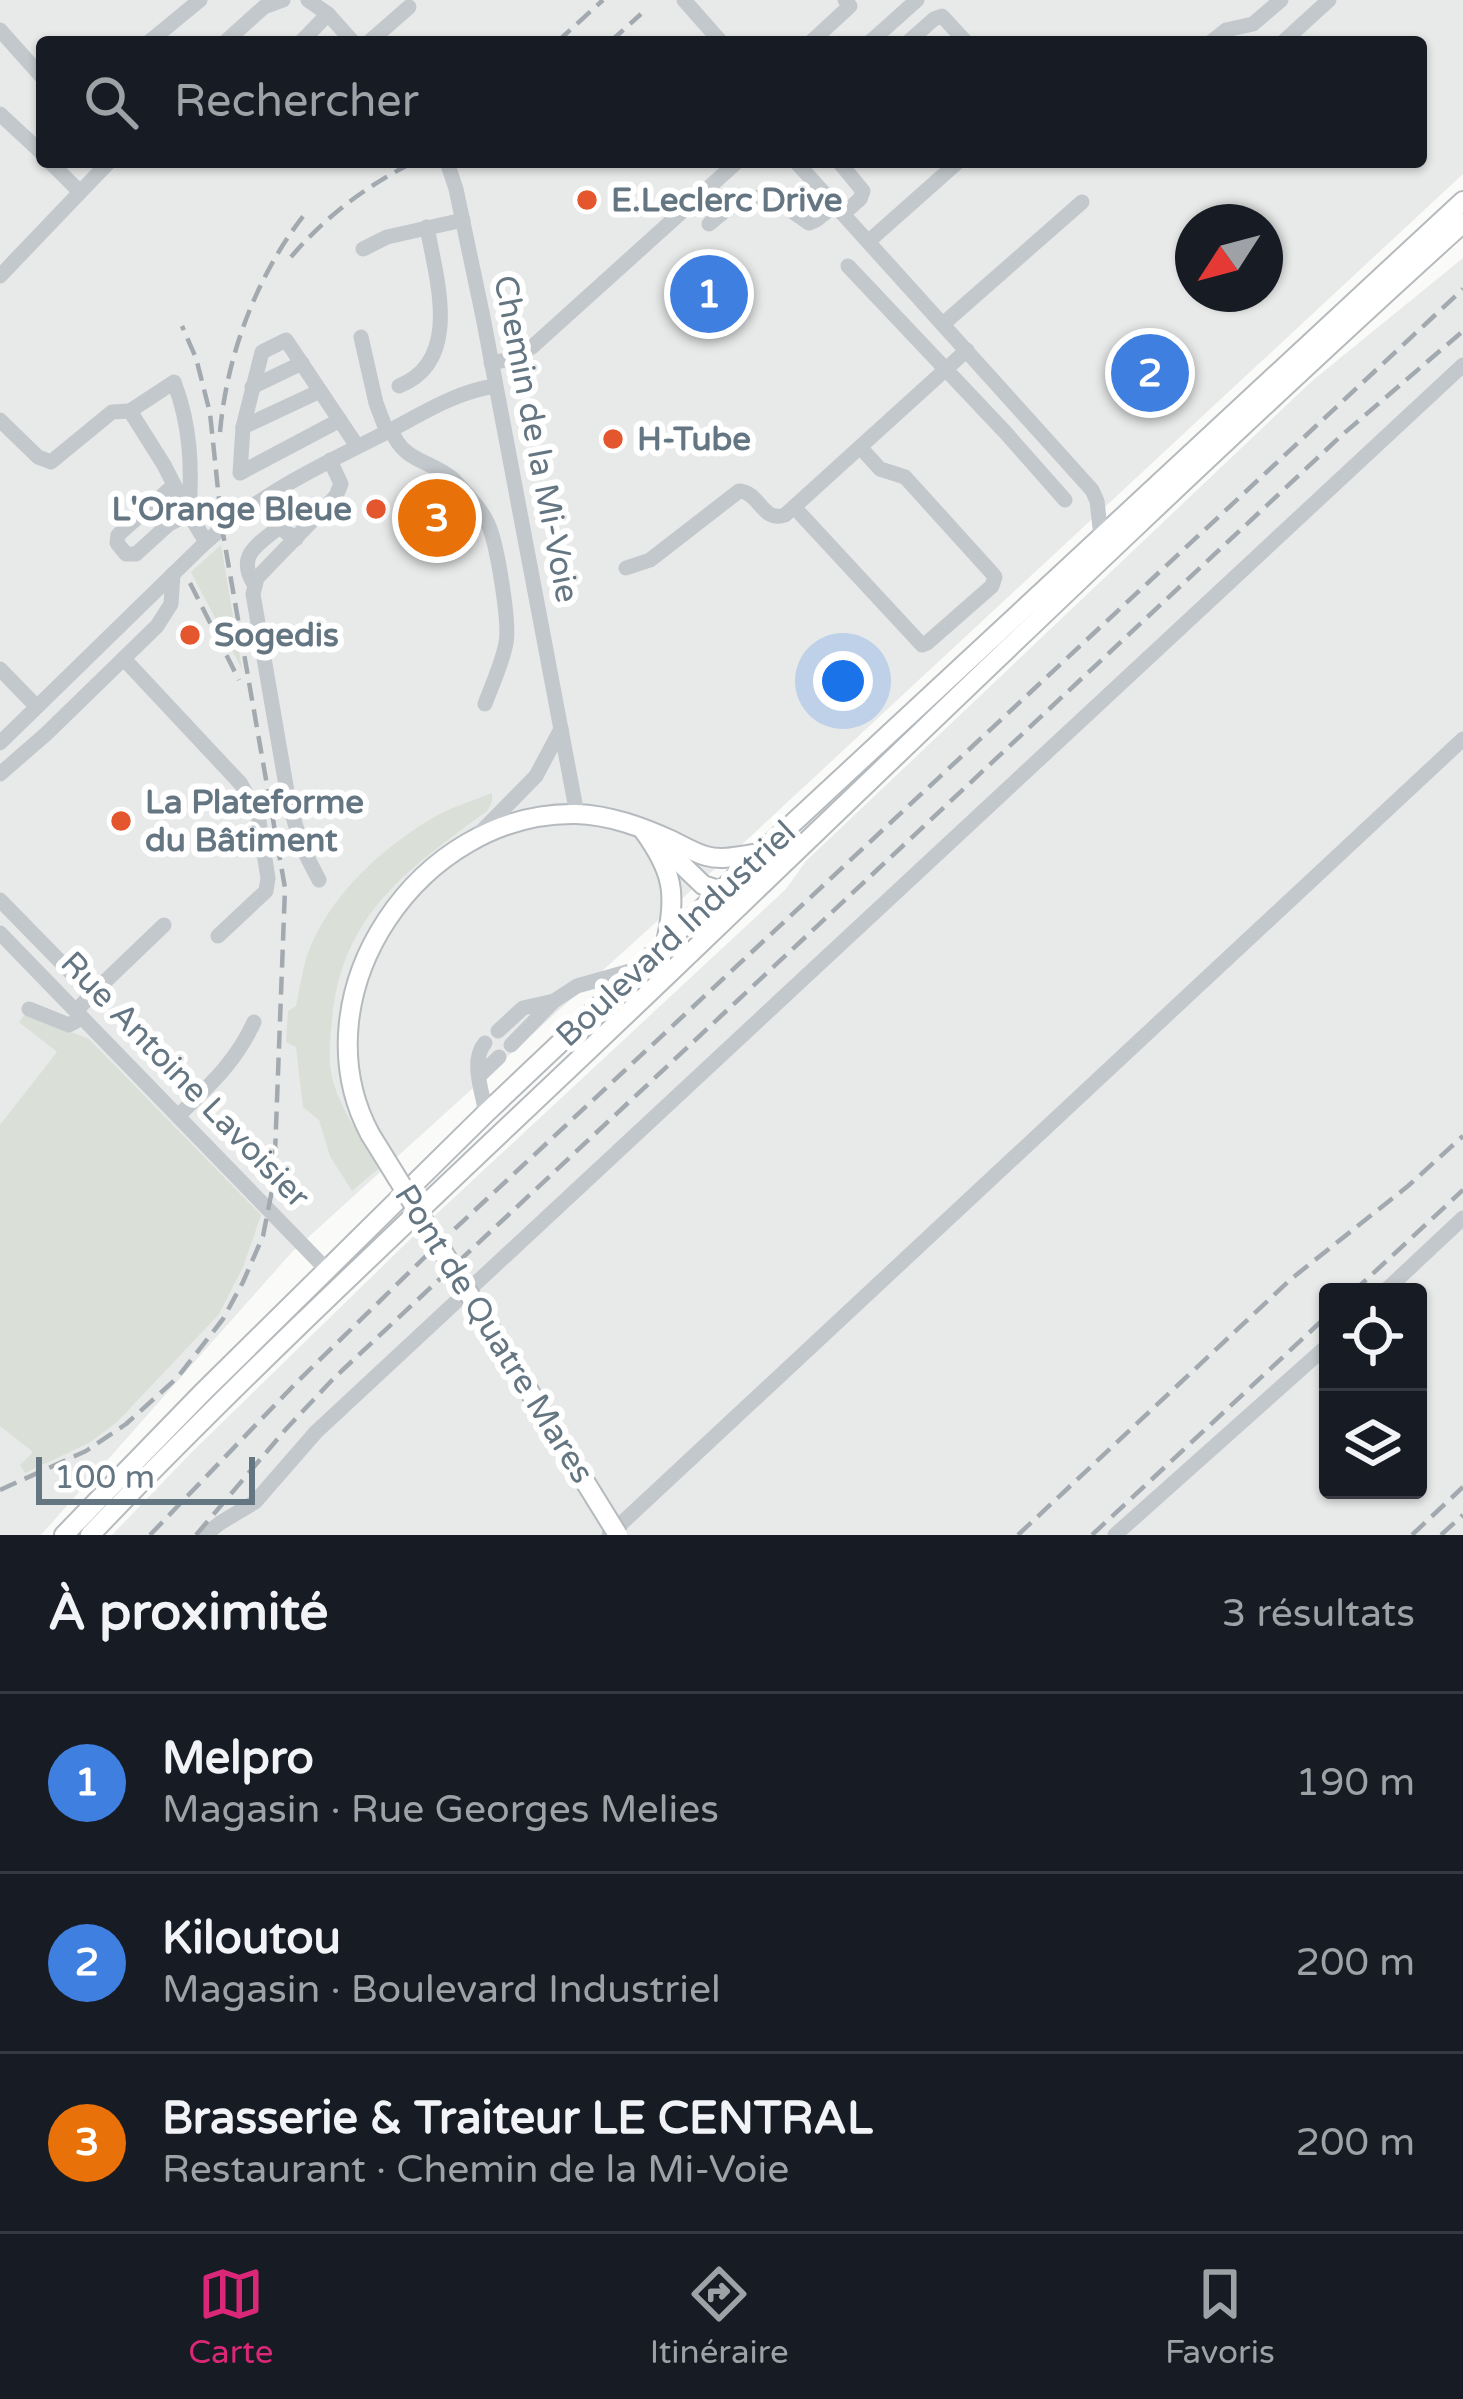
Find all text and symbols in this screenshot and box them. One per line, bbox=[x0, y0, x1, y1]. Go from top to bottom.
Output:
search box bbox=[36, 36, 1427, 168]
icon: search bbox=[78, 69, 144, 135]
text: Rechercher bbox=[174, 75, 419, 129]
place label: E.Leclerc Drive bbox=[611, 181, 842, 220]
marker: E.Leclerc Drive bbox=[574, 187, 600, 213]
north arrow bbox=[1175, 204, 1283, 312]
pin: 1 bbox=[670, 249, 748, 339]
street label: Chemin de la Mi-Voie bbox=[485, 272, 587, 606]
pin: 2 bbox=[1111, 328, 1189, 418]
place label: H-Tube bbox=[637, 420, 751, 459]
marker: H-Tube bbox=[600, 426, 626, 452]
pin: 3 bbox=[398, 473, 476, 563]
place label: L'Orange Bleue bbox=[111, 490, 352, 529]
marker: L'Orange Bleue bbox=[363, 496, 389, 522]
place label: Sogedis bbox=[214, 616, 339, 655]
marker: Sogedis bbox=[177, 622, 203, 648]
your location bbox=[813, 651, 873, 711]
place label: La Plateforme du Bâtiment bbox=[145, 783, 364, 860]
marker: La Plateforme du Bâtiment bbox=[108, 808, 134, 834]
street label: Boulevard Industriel bbox=[548, 813, 804, 1055]
street label: Rue Antoine Lavoisier bbox=[52, 944, 318, 1217]
street label: Pont de Quatre Mares bbox=[386, 1178, 602, 1490]
map controls bbox=[1319, 1283, 1427, 1499]
button: locate bbox=[1319, 1283, 1427, 1391]
button: layers bbox=[1319, 1391, 1427, 1499]
scale bar bbox=[36, 1451, 255, 1504]
text: 100 m bbox=[54, 1458, 155, 1497]
text: À proximité bbox=[48, 1582, 328, 1644]
text: 3 résultats bbox=[1222, 1590, 1415, 1637]
text: Melpro bbox=[162, 1732, 314, 1786]
text: 1 bbox=[75, 1759, 99, 1806]
text: 190 m bbox=[1296, 1759, 1415, 1806]
text: Magasin · Rue Georges Melies bbox=[162, 1786, 719, 1833]
text: Kiloutou bbox=[162, 1912, 341, 1966]
text: 2 bbox=[75, 1939, 99, 1986]
text: 200 m bbox=[1296, 1939, 1415, 1986]
text: Magasin · Boulevard Industriel bbox=[162, 1966, 721, 2013]
text: Brasserie & Traiteur LE CENTRAL bbox=[162, 2092, 873, 2146]
text: 3 bbox=[75, 2119, 99, 2166]
text: 200 m bbox=[1296, 2119, 1415, 2166]
text: Restaurant · Chemin de la Mi-Voie bbox=[162, 2146, 789, 2193]
tab: Carte bbox=[188, 2261, 273, 2372]
tab: Itinéraire bbox=[650, 2261, 789, 2372]
tab: Favoris bbox=[1165, 2261, 1275, 2372]

